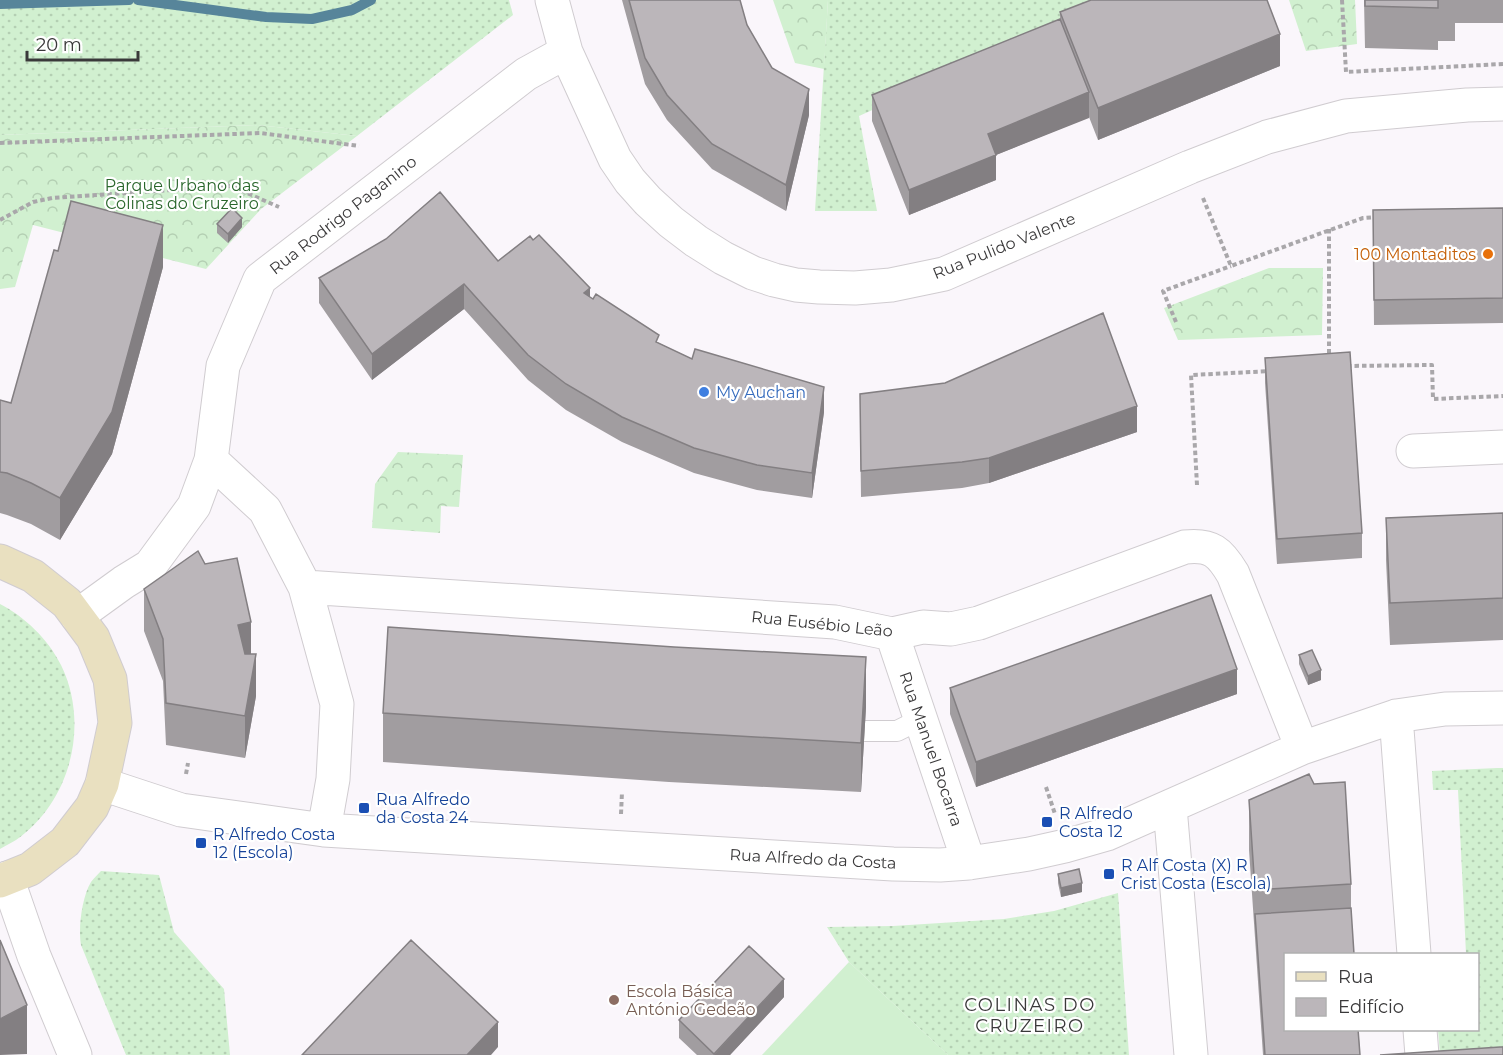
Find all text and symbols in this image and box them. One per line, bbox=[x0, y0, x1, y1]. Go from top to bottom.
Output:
scale bar bbox=[27, 24, 138, 62]
text: 20 m bbox=[36, 34, 82, 56]
street label: Rua Rodrigo Paganino bbox=[266, 152, 420, 278]
park label: Parque Urbano das Colinas do Cruzeiro bbox=[105, 176, 260, 213]
street label: Rua Pulido Valente bbox=[930, 209, 1078, 283]
place label: 100 Montaditos bbox=[1354, 245, 1476, 264]
marker: 100 Montaditos bbox=[1481, 247, 1495, 261]
place label: My Auchan bbox=[716, 383, 806, 402]
marker: My Auchan bbox=[697, 385, 711, 399]
street label: Rua Eusébio Leão bbox=[750, 607, 894, 641]
street label: Rua Manuel Bocarra bbox=[896, 669, 966, 829]
place label: Rua Alfredo da Costa 24 bbox=[376, 790, 470, 827]
marker: Rua Alfredo da Costa 24 bbox=[357, 801, 371, 815]
place label: R Alfredo Costa 12 bbox=[1059, 804, 1133, 841]
marker: R Alfredo Costa 12 bbox=[1040, 815, 1054, 829]
place label: R Alfredo Costa 12 (Escola) bbox=[213, 825, 335, 862]
marker: R Alfredo Costa 12 (Escola) bbox=[194, 836, 208, 850]
street label: Rua Alfredo da Costa bbox=[729, 845, 897, 873]
place label: R Alf Costa (X) R Crist Costa (Escola) bbox=[1121, 856, 1272, 893]
marker: R Alf Costa (X) R Crist Costa (Escola) bbox=[1102, 867, 1116, 881]
legend bbox=[1284, 953, 1479, 1031]
text: Rua bbox=[1338, 966, 1374, 988]
place label: Escola Básica António Gedeão bbox=[626, 982, 756, 1019]
marker: Escola Básica António Gedeão bbox=[607, 993, 621, 1007]
district label: COLINAS DO CRUZEIRO bbox=[964, 994, 1096, 1037]
text: Edifício bbox=[1338, 996, 1404, 1018]

